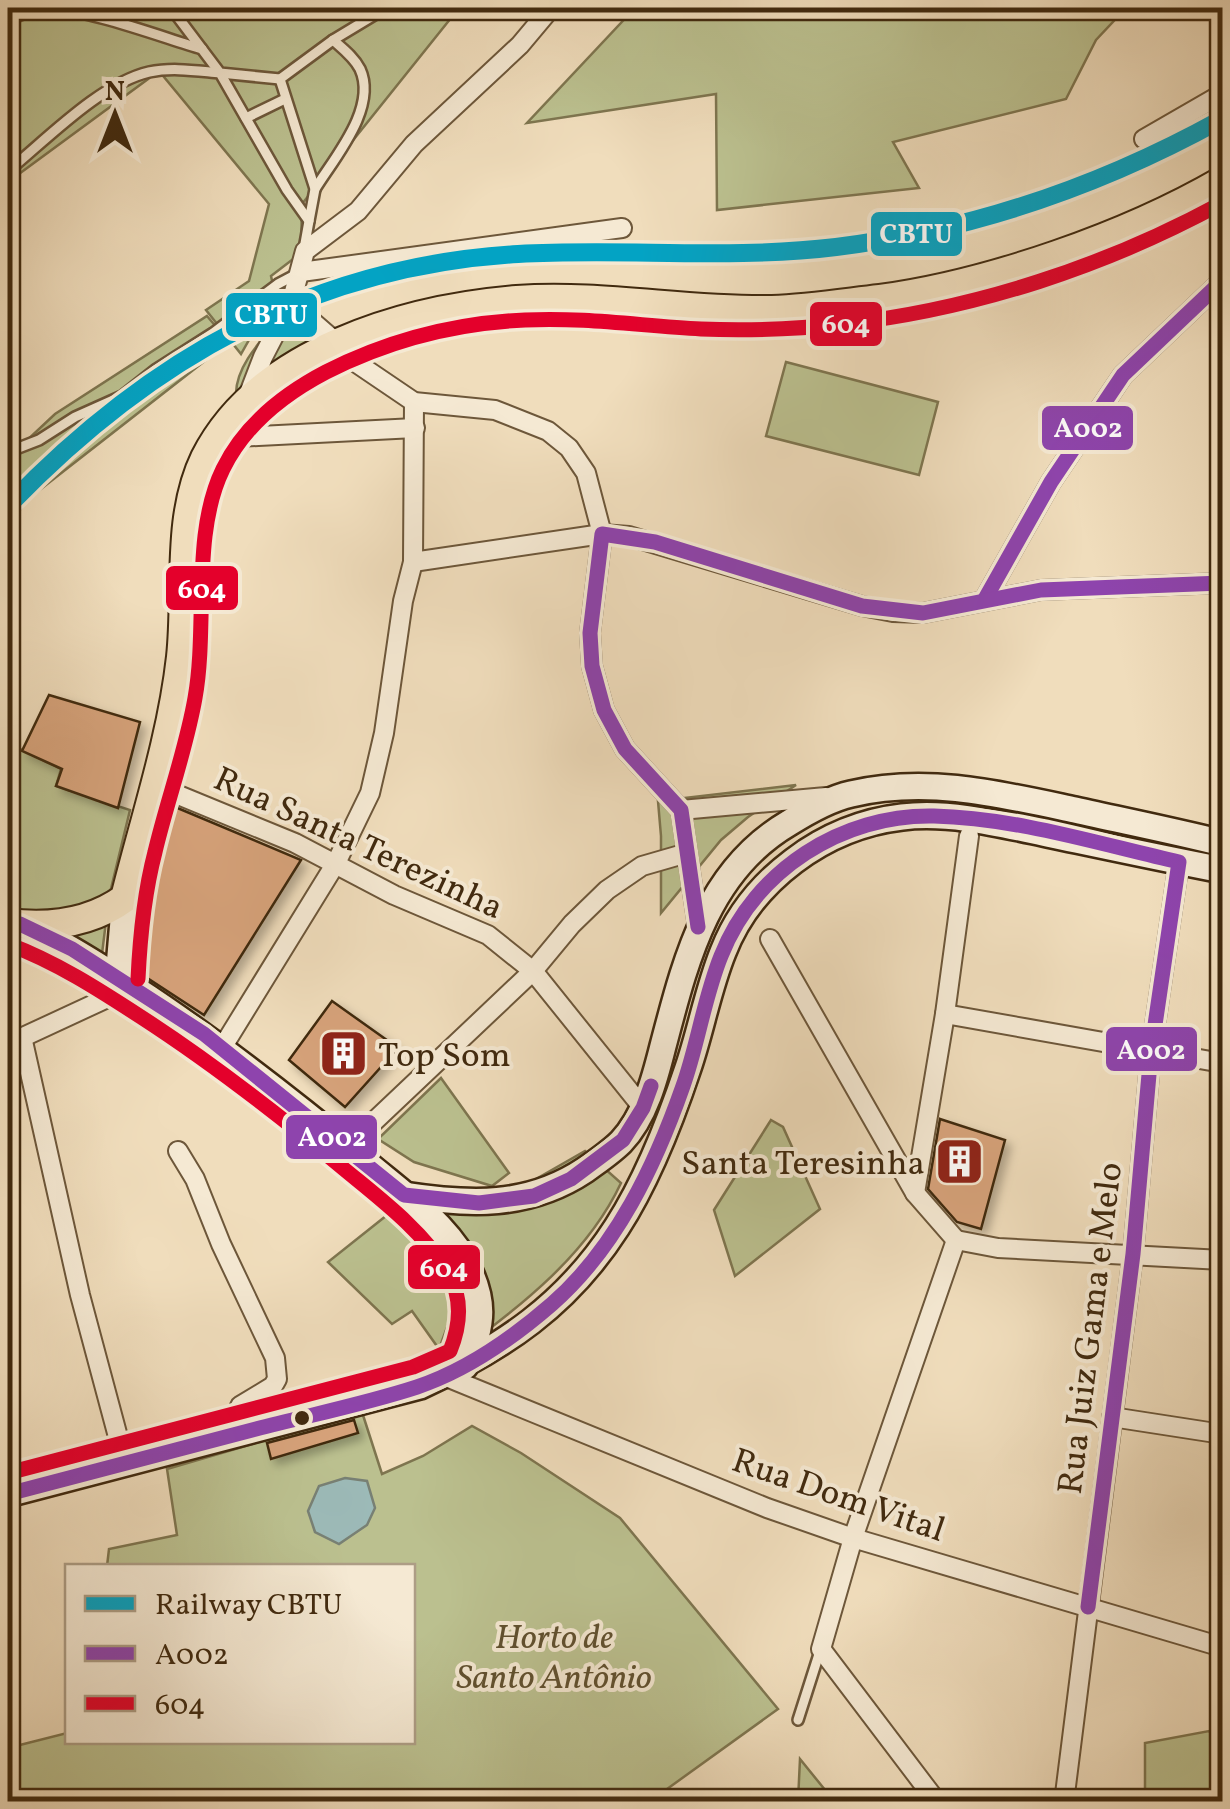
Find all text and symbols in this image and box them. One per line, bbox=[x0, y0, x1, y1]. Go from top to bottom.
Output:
north arrow bbox=[65, 65, 165, 165]
text: N bbox=[105, 73, 125, 112]
line badge: CBTU bbox=[869, 210, 964, 258]
text: CBTU bbox=[879, 216, 953, 255]
line badge: CBTU bbox=[224, 291, 319, 339]
text: CBTU bbox=[234, 297, 308, 336]
line badge: 604 bbox=[808, 300, 884, 348]
text: 604 bbox=[821, 306, 871, 345]
line badge: A002 bbox=[1040, 404, 1135, 452]
text: A002 bbox=[1053, 410, 1123, 449]
line badge: 604 bbox=[164, 564, 240, 612]
text: 604 bbox=[177, 571, 227, 610]
street label: Rua Santa Terezinha bbox=[205, 757, 510, 933]
line badge: A002 bbox=[1104, 1025, 1199, 1073]
building icon: Top Som bbox=[317, 1028, 369, 1080]
text: A002 bbox=[1116, 1032, 1186, 1071]
place label: Top Som bbox=[378, 1033, 511, 1081]
line badge: A002 bbox=[284, 1113, 379, 1161]
text: A002 bbox=[297, 1119, 367, 1158]
building icon: Santa Teresinha bbox=[934, 1136, 986, 1188]
place label: Santa Teresinha bbox=[681, 1141, 925, 1189]
street label: Rua Juiz Gama e Melo bbox=[1048, 1160, 1136, 1497]
line badge: 604 bbox=[406, 1243, 482, 1291]
text: 604 bbox=[419, 1250, 469, 1289]
unlabelled marker bbox=[292, 1408, 312, 1428]
street label: Rua Dom Vital bbox=[725, 1438, 951, 1556]
legend bbox=[65, 1564, 415, 1744]
text: Railway CBTU bbox=[155, 1585, 342, 1627]
park label: Horto de Santo Antônio bbox=[456, 1615, 652, 1703]
text: A002 bbox=[155, 1635, 229, 1677]
text: 604 bbox=[155, 1685, 205, 1727]

